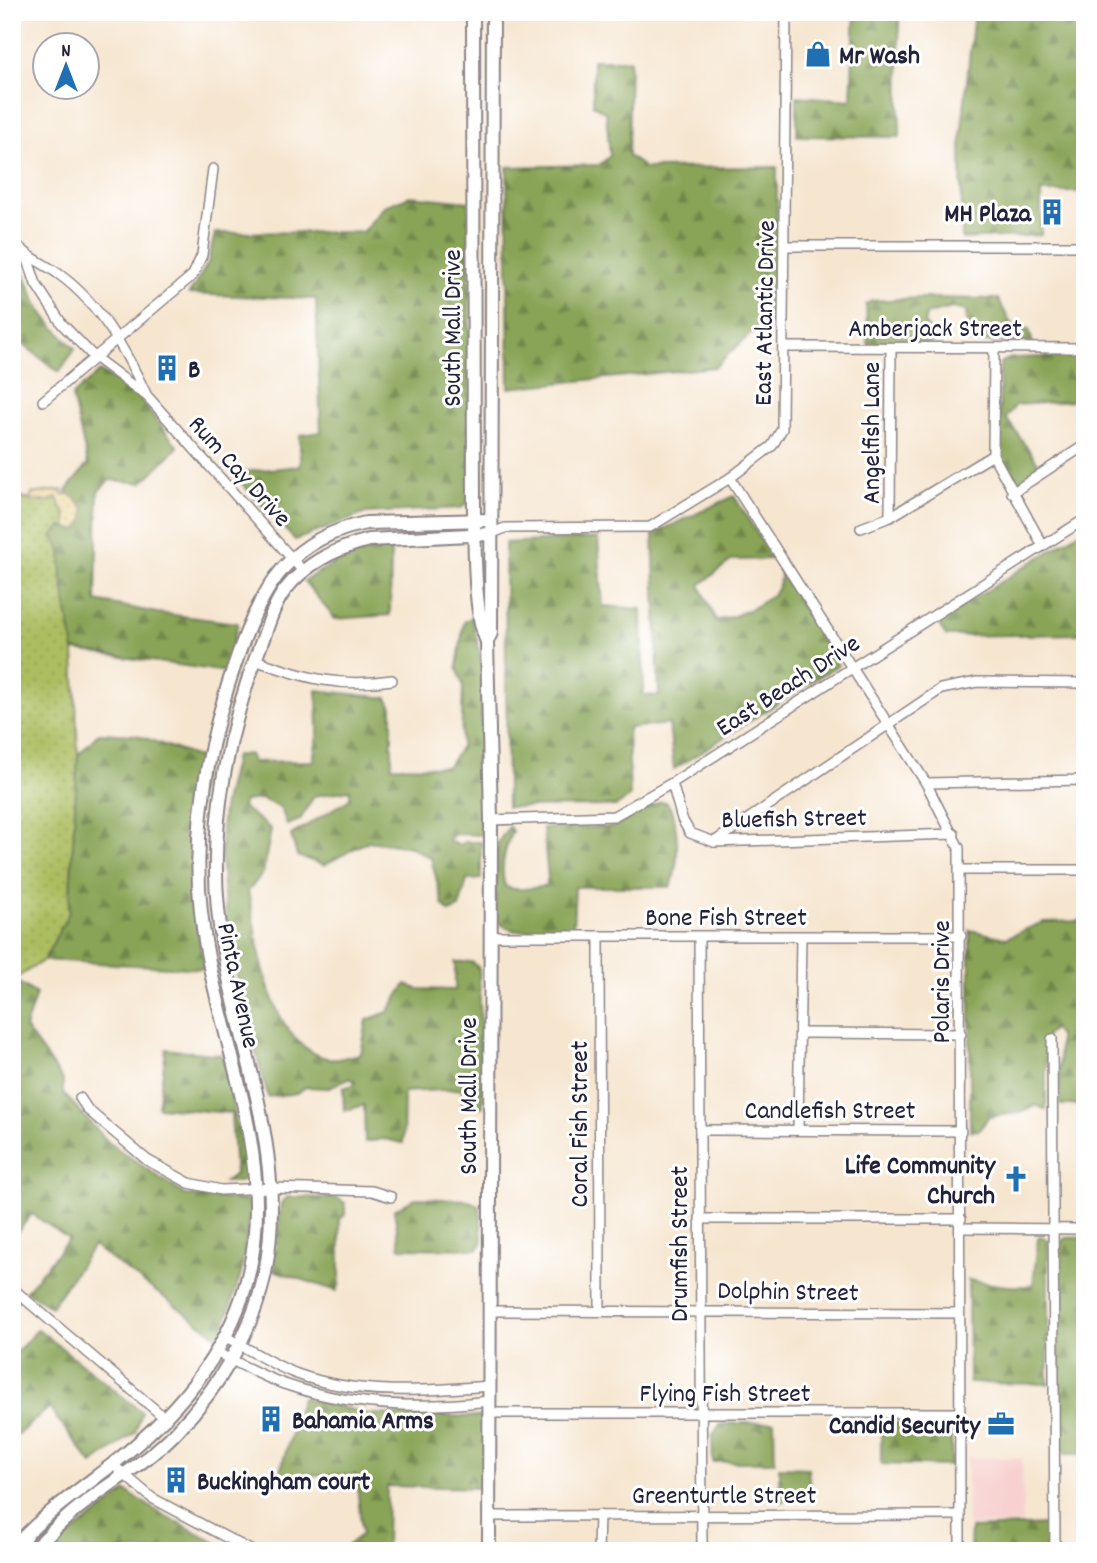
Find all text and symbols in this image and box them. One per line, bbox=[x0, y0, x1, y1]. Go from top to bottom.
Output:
north arrow bbox=[32, 32, 102, 102]
text: N bbox=[61, 39, 71, 66]
shop icon: Mr Wash bbox=[803, 39, 833, 69]
place label: Mr Wash bbox=[839, 39, 920, 76]
place label: MH Plaza bbox=[944, 197, 1032, 234]
building icon: MH Plaza bbox=[1037, 197, 1067, 227]
street label: East Atlantic Drive bbox=[746, 220, 787, 406]
street label: South Mall Drive bbox=[436, 249, 473, 407]
street label: Amberjack Street bbox=[848, 312, 1022, 349]
building icon: B bbox=[152, 353, 182, 383]
place label: B bbox=[188, 353, 200, 390]
street label: Angelfish Lane bbox=[855, 362, 892, 504]
street label: Rum Cay Drive bbox=[178, 408, 299, 536]
street label: East Beach Drive bbox=[710, 627, 868, 747]
street label: Bluefish Street bbox=[721, 801, 867, 840]
street label: Bone Fish Street bbox=[645, 901, 807, 938]
street label: Pinta Avenue bbox=[205, 920, 268, 1052]
street label: Polaris Drive bbox=[925, 920, 962, 1044]
street label: South Mall Drive bbox=[452, 1017, 489, 1175]
street label: Coral Fish Street bbox=[563, 1040, 600, 1207]
street label: Candlefish Street bbox=[745, 1094, 916, 1131]
place label: Life Community Church bbox=[845, 1149, 996, 1216]
church icon: Life Community Church bbox=[1001, 1164, 1031, 1194]
street label: Drumfish Street bbox=[663, 1166, 700, 1322]
street label: Dolphin Street bbox=[717, 1274, 859, 1313]
street label: Flying Fish Street bbox=[640, 1377, 811, 1414]
building icon: Bahamia Arms bbox=[256, 1404, 286, 1434]
place label: Bahamia Arms bbox=[292, 1404, 434, 1441]
place label: Candid Security bbox=[829, 1409, 981, 1446]
office icon: Candid Security bbox=[986, 1409, 1016, 1439]
building icon: Buckingham court bbox=[161, 1465, 191, 1495]
place label: Buckingham court bbox=[197, 1465, 371, 1502]
street label: Greenturtle Street bbox=[632, 1479, 817, 1516]

